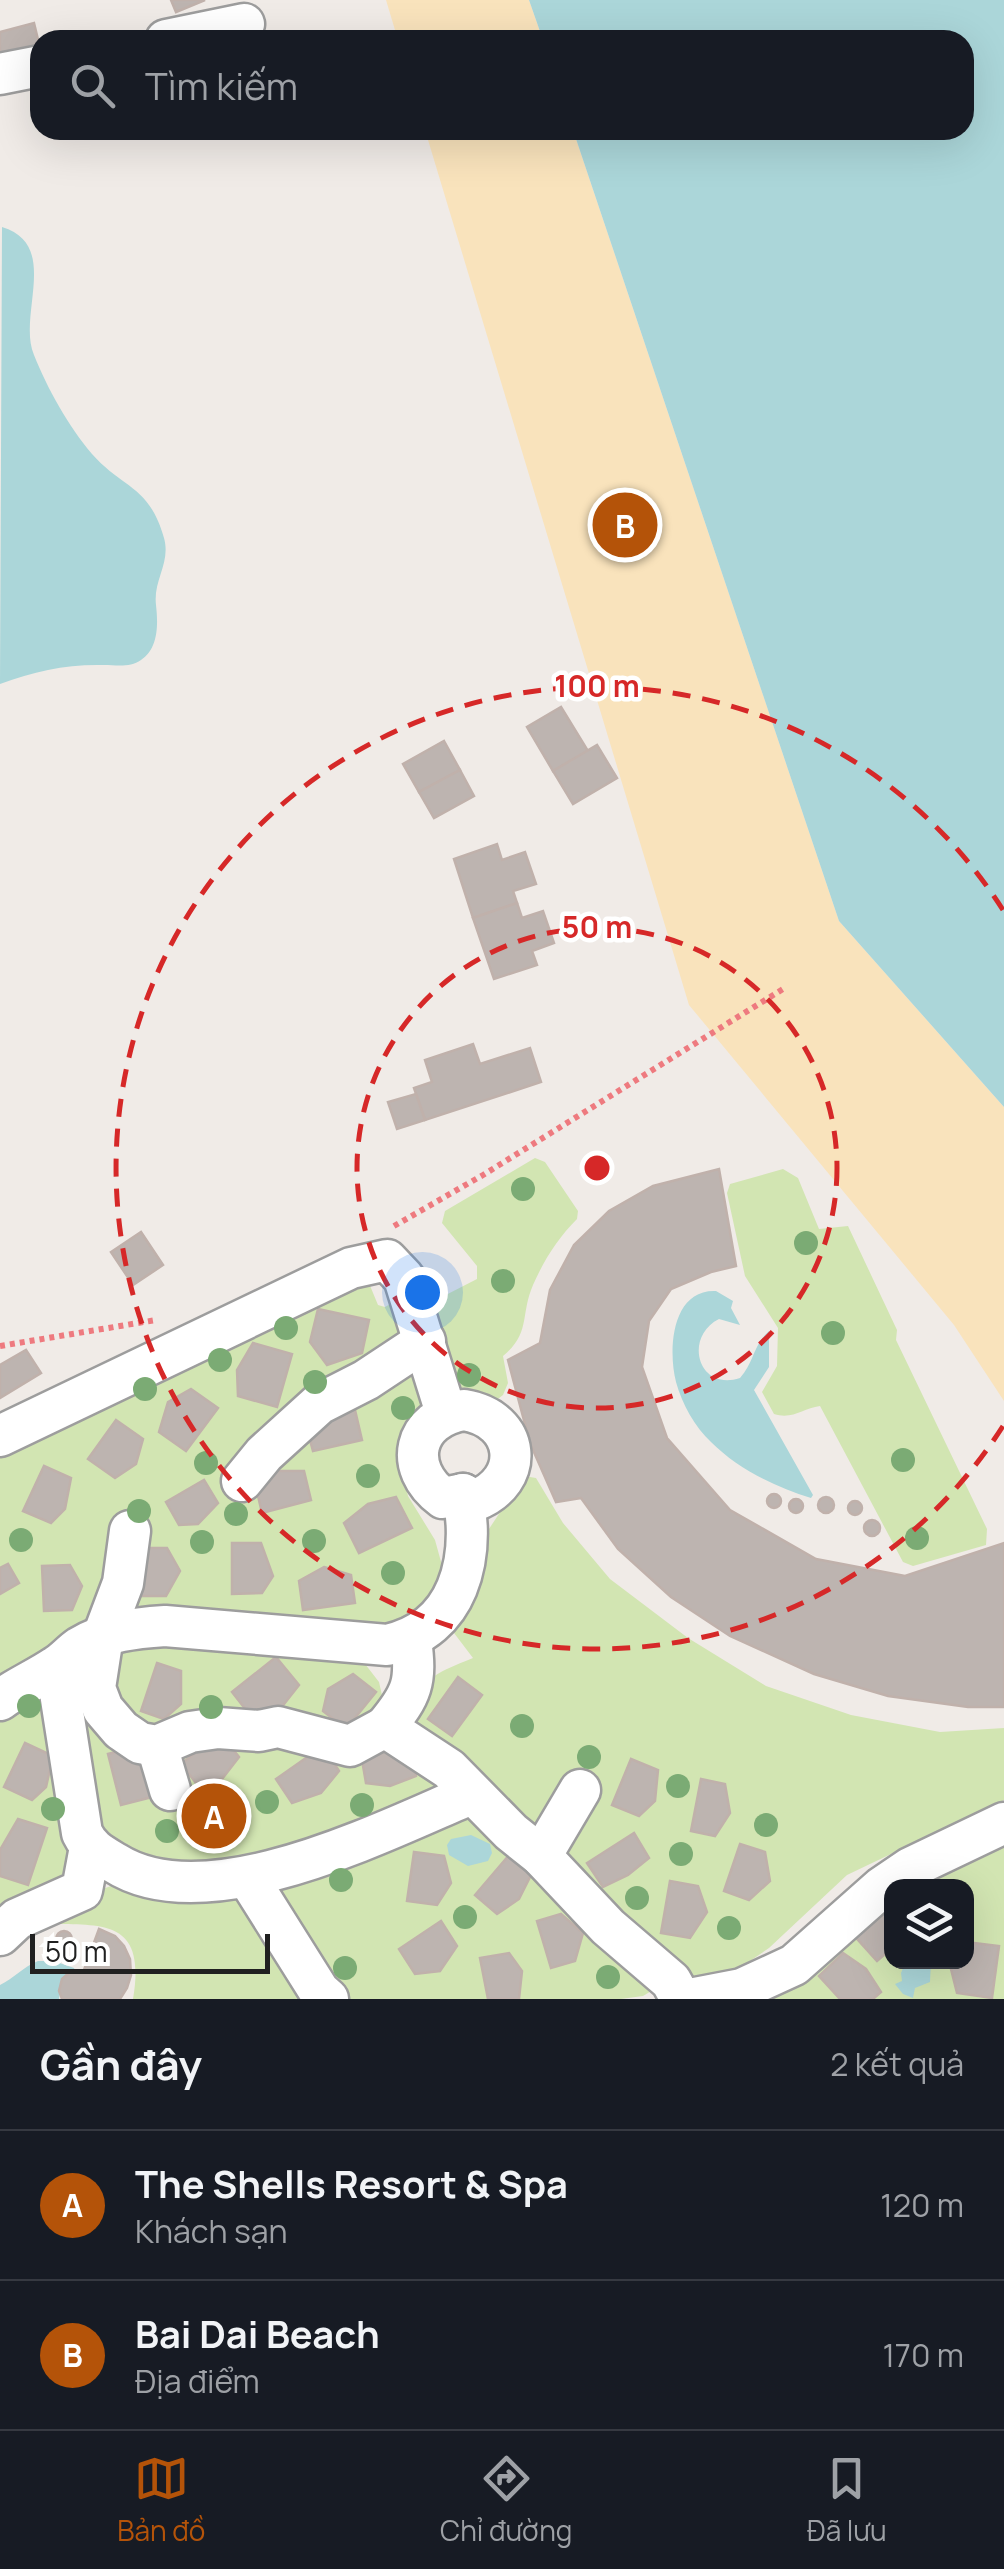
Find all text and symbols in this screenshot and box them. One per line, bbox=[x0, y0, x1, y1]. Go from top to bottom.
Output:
search box bbox=[30, 30, 974, 140]
icon: search bbox=[65, 58, 120, 113]
text: Tìm kiếm bbox=[145, 59, 298, 111]
pin: B bbox=[592, 488, 658, 562]
text: 100 m bbox=[554, 665, 640, 706]
text: 50 m bbox=[562, 906, 632, 947]
centre of rings bbox=[579, 1150, 615, 1186]
your location bbox=[397, 1267, 448, 1318]
pin: A bbox=[182, 1778, 246, 1854]
map controls bbox=[884, 1879, 974, 1969]
button: layers bbox=[884, 1879, 974, 1969]
scale bar bbox=[30, 1929, 270, 1973]
text: 50 m bbox=[45, 1932, 108, 1970]
text: Gần đây bbox=[40, 2035, 202, 2093]
text: 2 kết quả bbox=[830, 2042, 964, 2086]
text: The Shells Resort & Spa bbox=[135, 2157, 568, 2209]
text: A bbox=[62, 2183, 83, 2227]
text: 120 m bbox=[880, 2183, 964, 2227]
text: Khách sạn bbox=[135, 2209, 287, 2253]
text: Bai Dai Beach bbox=[135, 2307, 380, 2359]
text: B bbox=[62, 2333, 83, 2377]
text: 170 m bbox=[882, 2333, 964, 2377]
text: Địa điểm bbox=[135, 2359, 260, 2403]
tab: Bản đồ bbox=[117, 2451, 205, 2549]
tab: Chỉ đường bbox=[440, 2451, 572, 2549]
tab: Đã lưu bbox=[807, 2451, 887, 2549]

